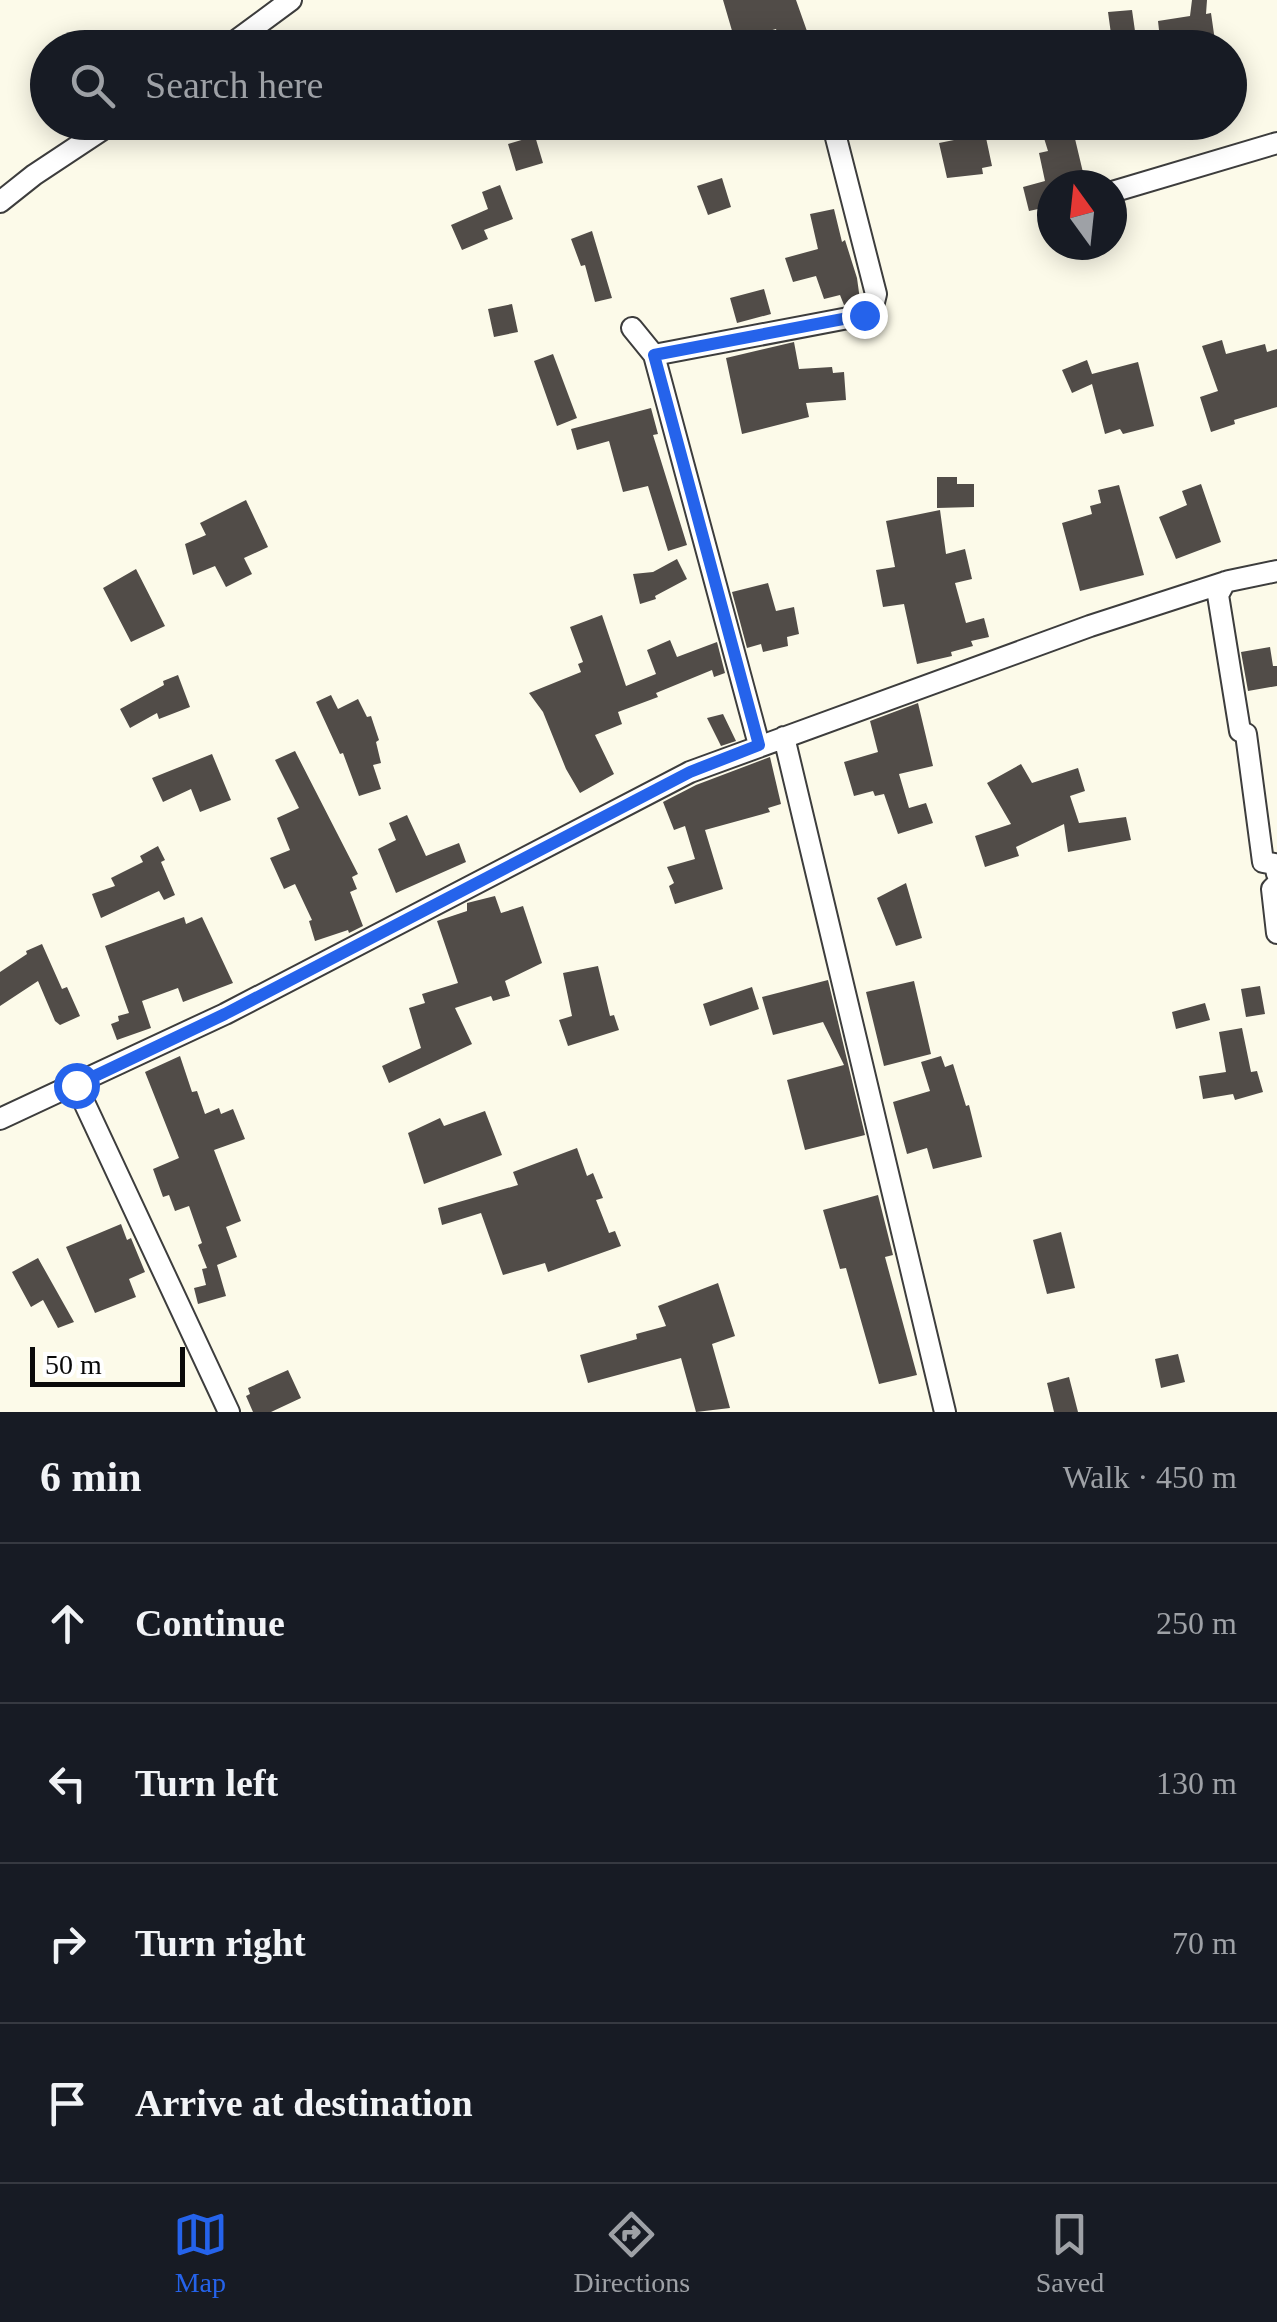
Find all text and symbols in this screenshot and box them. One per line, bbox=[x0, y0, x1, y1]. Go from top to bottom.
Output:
search box bbox=[30, 30, 1247, 140]
icon: search bbox=[65, 58, 120, 113]
text: Search here bbox=[145, 64, 323, 106]
north arrow bbox=[1037, 170, 1127, 260]
route end bbox=[842, 293, 888, 339]
route start bbox=[54, 1063, 100, 1109]
scale bar bbox=[30, 1342, 185, 1386]
text: 50 m bbox=[45, 1349, 102, 1380]
text: 6 min bbox=[40, 1454, 142, 1500]
text: Walk · 450 m bbox=[1063, 1459, 1237, 1495]
icon: ahead bbox=[40, 1596, 95, 1651]
text: Continue bbox=[135, 1602, 285, 1644]
text: 250 m bbox=[1156, 1605, 1237, 1641]
icon: left bbox=[40, 1756, 95, 1811]
text: Turn left bbox=[135, 1762, 278, 1804]
text: 130 m bbox=[1156, 1765, 1237, 1801]
icon: right bbox=[40, 1916, 95, 1971]
text: Turn right bbox=[135, 1922, 306, 1964]
text: 70 m bbox=[1172, 1925, 1237, 1961]
icon: arrive bbox=[40, 2076, 95, 2131]
text: Arrive at destination bbox=[135, 2082, 473, 2124]
tab: Map bbox=[173, 2207, 228, 2299]
tab: Directions bbox=[573, 2207, 690, 2299]
tab: Saved bbox=[1036, 2207, 1104, 2299]

